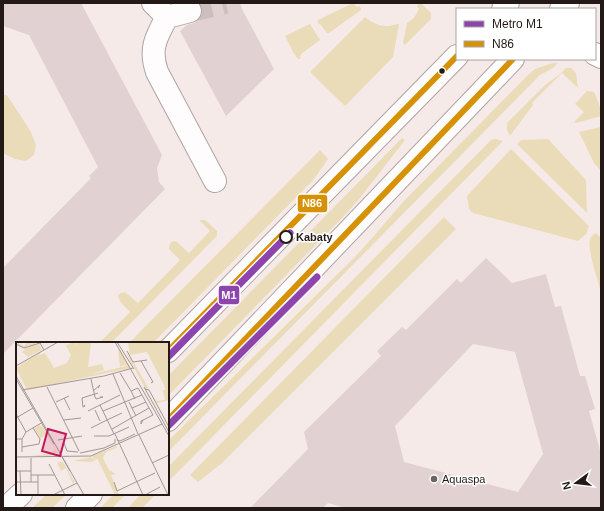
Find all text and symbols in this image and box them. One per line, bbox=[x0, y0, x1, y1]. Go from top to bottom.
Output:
legend bbox=[456, 8, 596, 60]
text: Metro M1 bbox=[492, 17, 543, 31]
text: N86 bbox=[492, 37, 514, 51]
unlabelled marker bbox=[437, 66, 447, 76]
line badge: N86 bbox=[297, 194, 328, 213]
text: N86 bbox=[302, 197, 322, 209]
marker: Kabaty bbox=[279, 230, 293, 244]
place label: Kabaty bbox=[296, 231, 334, 243]
line badge: M1 bbox=[218, 285, 240, 305]
text: M1 bbox=[221, 289, 237, 301]
inset map bbox=[16, 342, 169, 495]
north arrow bbox=[556, 463, 596, 503]
place label: Aquaspa bbox=[442, 473, 486, 485]
marker: Aquaspa bbox=[429, 474, 439, 484]
text: N bbox=[560, 480, 573, 491]

